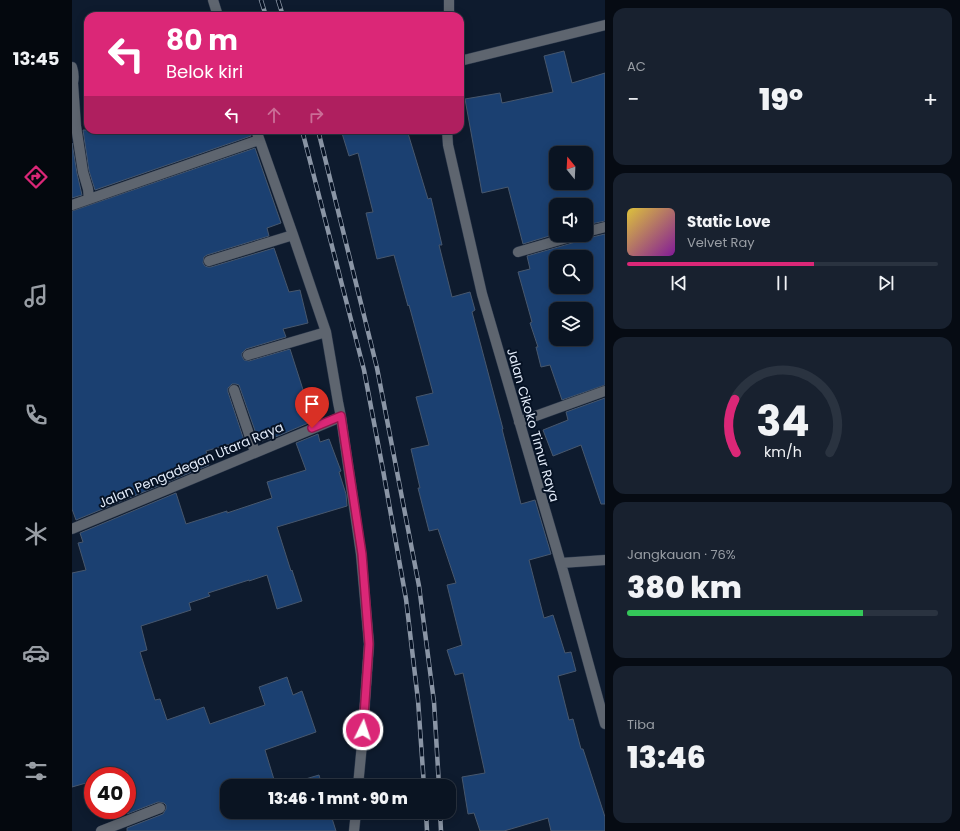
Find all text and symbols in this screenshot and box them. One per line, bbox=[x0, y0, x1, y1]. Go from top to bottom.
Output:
text: 80 m bbox=[166, 21, 238, 60]
icon: left bbox=[100, 28, 152, 80]
text: 13:45 bbox=[13, 46, 59, 71]
text: AC bbox=[627, 57, 646, 76]
text: Belok kiri bbox=[166, 59, 243, 84]
text: 19° bbox=[759, 78, 803, 121]
text: − bbox=[627, 84, 639, 115]
text: + bbox=[923, 84, 938, 115]
icon: left bbox=[221, 104, 243, 126]
icon: ahead bbox=[263, 104, 285, 126]
icon: right bbox=[305, 104, 327, 126]
north arrow bbox=[549, 146, 593, 190]
map controls bbox=[549, 146, 593, 346]
icon: directions bbox=[22, 163, 50, 191]
button: sound bbox=[549, 198, 593, 242]
text: Static Love bbox=[687, 211, 771, 232]
text: Velvet Ray bbox=[687, 233, 755, 252]
button: search bbox=[549, 250, 593, 294]
icon: previous bbox=[668, 272, 690, 294]
icon: pause bbox=[771, 272, 793, 294]
icon: next bbox=[875, 272, 897, 294]
icon: music bbox=[22, 282, 50, 310]
button: layers bbox=[549, 302, 593, 346]
street label: Jalan Cikoko Timur Raya bbox=[502, 346, 564, 504]
pin bbox=[295, 387, 329, 428]
text: 34 bbox=[756, 392, 809, 451]
icon: arrive bbox=[301, 393, 323, 415]
icon: phone bbox=[22, 401, 50, 429]
street label: Jalan Pengadegan Utara Raya bbox=[96, 417, 286, 513]
text: km/h bbox=[763, 442, 802, 462]
icon: climate bbox=[22, 520, 50, 548]
text: Jangkauan · 76% bbox=[627, 545, 736, 564]
text: 380 km bbox=[627, 566, 742, 609]
icon: car bbox=[22, 639, 50, 667]
position arrow bbox=[342, 709, 384, 751]
text: Tiba bbox=[627, 715, 655, 734]
text: 13:46 bbox=[627, 736, 706, 779]
icon: filters bbox=[22, 757, 50, 785]
speed limit sign: 40 bbox=[84, 767, 136, 819]
text: 13:46 · 1 mnt · 90 m bbox=[268, 788, 408, 809]

